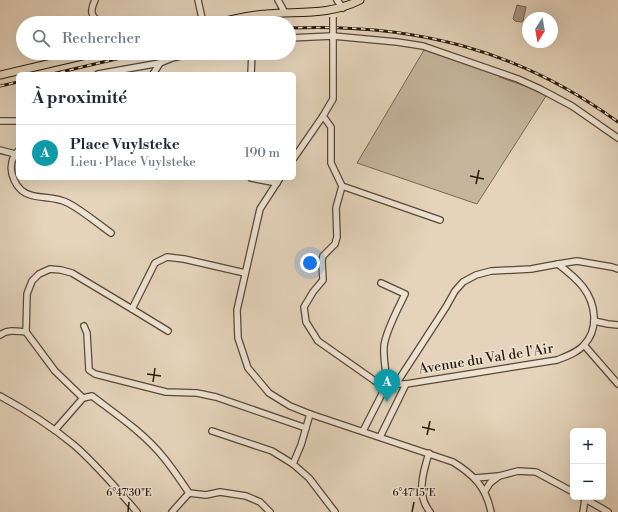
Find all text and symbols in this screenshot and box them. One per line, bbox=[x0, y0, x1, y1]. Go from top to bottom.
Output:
north arrow bbox=[522, 12, 558, 48]
search box bbox=[16, 16, 296, 60]
icon: search bbox=[30, 27, 52, 49]
text: Rechercher bbox=[62, 29, 141, 48]
text: À proximité bbox=[32, 87, 127, 109]
text: Place Vuylsteke bbox=[70, 135, 180, 154]
text: A bbox=[40, 145, 50, 161]
text: 190 m bbox=[244, 145, 280, 161]
text: Lieu · Place Vuylsteke bbox=[70, 154, 196, 170]
your location bbox=[300, 253, 320, 273]
street label: Avenue du Val de l'Air bbox=[416, 339, 555, 379]
pin: A bbox=[374, 369, 400, 402]
map controls bbox=[570, 428, 606, 500]
button: + bbox=[570, 428, 606, 464]
button: − bbox=[570, 464, 606, 500]
text: 6°47'30"E bbox=[106, 487, 152, 499]
text: 6°47'15"E bbox=[392, 487, 436, 499]

